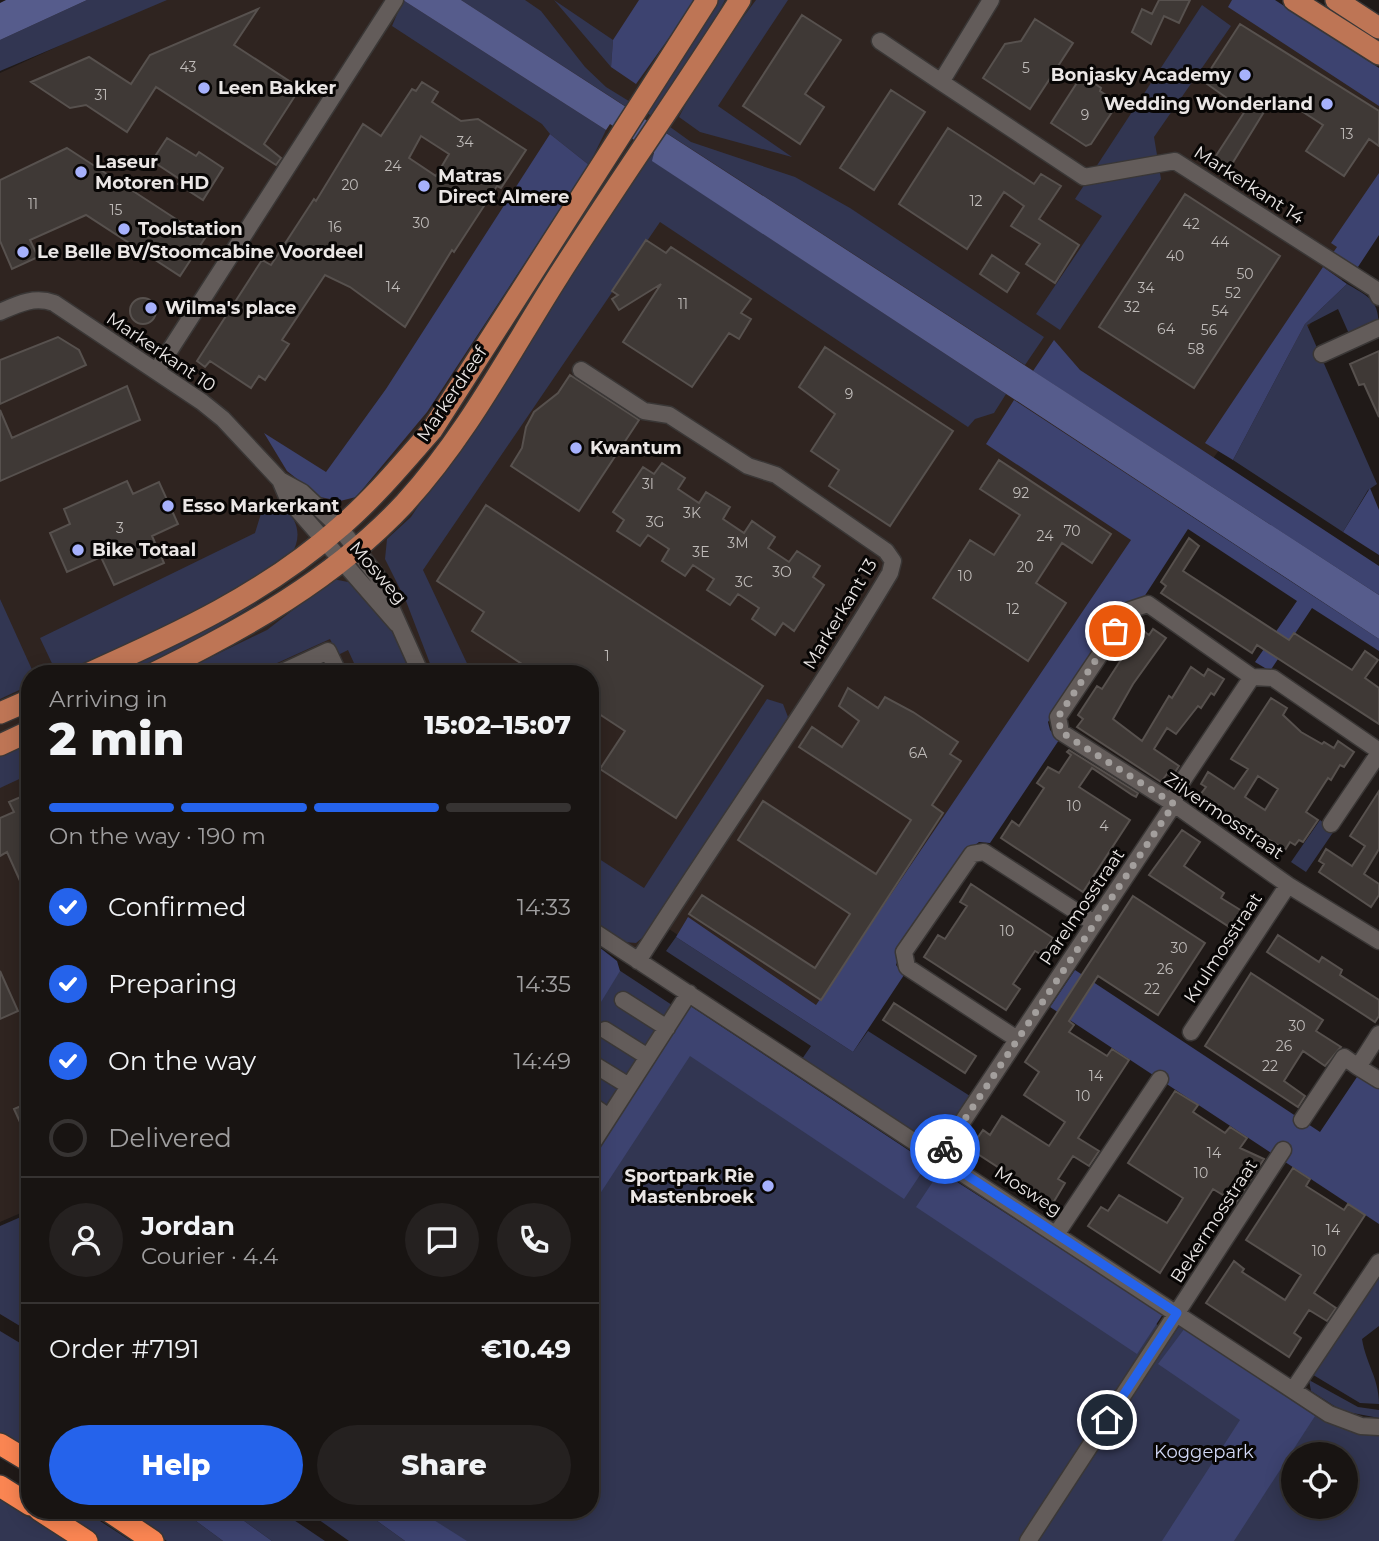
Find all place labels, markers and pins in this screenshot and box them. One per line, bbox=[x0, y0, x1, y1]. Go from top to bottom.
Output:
place label: Bonjasky Academy bbox=[1051, 64, 1231, 86]
marker: Bonjasky Academy bbox=[1237, 67, 1253, 83]
place label: Leen Bakker bbox=[218, 77, 336, 99]
marker: Leen Bakker bbox=[196, 80, 212, 96]
place label: Wedding Wonderland bbox=[1104, 93, 1313, 115]
marker: Wedding Wonderland bbox=[1319, 96, 1335, 112]
place label: Laseur Motoren HD bbox=[95, 151, 209, 194]
marker: Laseur Motoren HD bbox=[73, 164, 89, 180]
place label: Matras Direct Almere bbox=[438, 165, 569, 208]
marker: Matras Direct Almere bbox=[416, 178, 432, 194]
place label: Toolstation bbox=[138, 218, 243, 240]
marker: Toolstation bbox=[116, 221, 132, 237]
place label: Le Belle BV/Stoomcabine Voordeel bbox=[37, 241, 363, 263]
marker: Le Belle BV/Stoomcabine Voordeel bbox=[15, 244, 31, 260]
place label: Wilma's place bbox=[165, 297, 296, 319]
marker: Wilma's place bbox=[143, 300, 159, 316]
place label: Kwantum bbox=[590, 437, 682, 459]
marker: Kwantum bbox=[568, 440, 584, 456]
place label: Esso Markerkant bbox=[182, 495, 340, 517]
marker: Esso Markerkant bbox=[160, 498, 176, 514]
place label: Bike Totaal bbox=[92, 539, 196, 561]
marker: Bike Totaal bbox=[70, 542, 86, 558]
pin bbox=[1085, 601, 1145, 661]
place label: Sportpark Rie Mastenbroek bbox=[625, 1165, 754, 1208]
marker: Sportpark Rie Mastenbroek bbox=[760, 1178, 776, 1194]
pin bbox=[1077, 1390, 1137, 1450]

